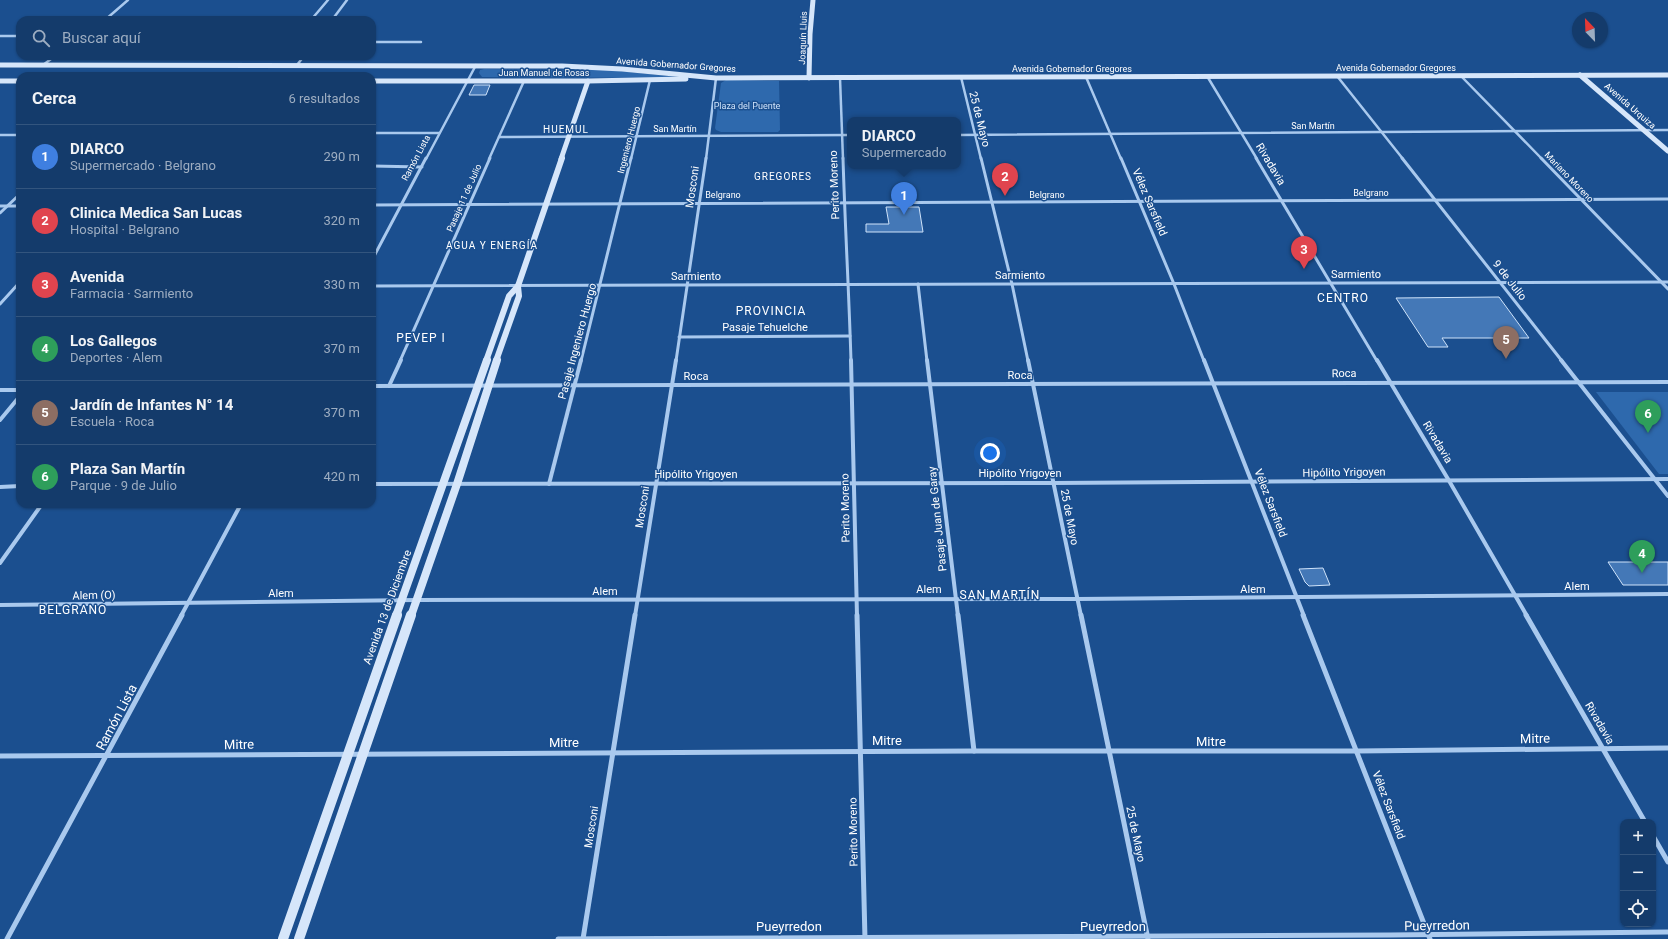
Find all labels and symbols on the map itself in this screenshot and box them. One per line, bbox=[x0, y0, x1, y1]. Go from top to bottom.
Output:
street label: Joaquín Lluis bbox=[797, 11, 809, 65]
north arrow bbox=[1572, 12, 1608, 48]
street label: Avenida Gobernador Gregores bbox=[616, 56, 737, 74]
street label: Avenida Gobernador Gregores bbox=[1336, 63, 1456, 73]
street label: Avenida Gobernador Gregores bbox=[1012, 64, 1132, 74]
street label: Juan Manuel de Rosas bbox=[499, 68, 590, 78]
street label: Avenida Urquiza bbox=[1602, 81, 1658, 131]
street label: 25 de Mayo bbox=[966, 90, 993, 148]
park label: Plaza del Puente bbox=[714, 101, 781, 111]
street label: Ingeniero Huergo bbox=[616, 105, 642, 175]
street label: San Martín bbox=[1291, 121, 1335, 131]
district label: HUEMUL bbox=[543, 124, 589, 135]
street label: San Martín bbox=[653, 124, 697, 134]
street label: Ramón Lista bbox=[400, 133, 432, 183]
street label: Rivadavia bbox=[1253, 141, 1288, 188]
street label: Perito Moreno bbox=[827, 150, 842, 220]
street label: Mariano Moreno bbox=[1542, 150, 1596, 204]
street label: Pasaje 11 de Julio bbox=[445, 163, 483, 233]
pin: 2 bbox=[992, 163, 1018, 196]
street label: Mosconi bbox=[683, 165, 702, 209]
street label: Vélez Sarsfield bbox=[1129, 167, 1170, 238]
district label: GREGORES bbox=[754, 171, 812, 182]
pin: 1 bbox=[891, 182, 917, 215]
street label: Belgrano bbox=[1353, 188, 1389, 198]
street label: Belgrano bbox=[705, 190, 741, 200]
street label: Belgrano bbox=[1029, 190, 1065, 200]
pin: 3 bbox=[1291, 236, 1317, 269]
district label: AGUA Y ENERGÍA bbox=[446, 239, 538, 251]
street label: 9 de Julio bbox=[1490, 258, 1529, 303]
street label: Sarmiento bbox=[1331, 268, 1381, 281]
street label: Sarmiento bbox=[995, 269, 1045, 282]
street label: Sarmiento bbox=[671, 270, 721, 283]
street label: Pasaje Ingeniero Huergo bbox=[556, 282, 599, 401]
district label: CENTRO bbox=[1317, 291, 1369, 305]
district label: PROVINCIA bbox=[736, 304, 806, 318]
street label: Pasaje Tehuelche bbox=[722, 321, 808, 334]
pin: 5 bbox=[1493, 326, 1519, 359]
district label: PEVEP I bbox=[396, 331, 446, 345]
street label: Roca bbox=[1331, 367, 1357, 380]
street label: Roca bbox=[1008, 369, 1032, 382]
street label: Roca bbox=[684, 370, 708, 383]
pin: 6 bbox=[1635, 400, 1661, 433]
street label: Rivadavia bbox=[1420, 419, 1455, 466]
your location bbox=[980, 443, 1000, 463]
street label: Pasaje Juan de Garay bbox=[925, 465, 949, 572]
street label: Hipólito Yrigoyen bbox=[1302, 465, 1386, 480]
street label: Hipólito Yrigoyen bbox=[978, 467, 1062, 480]
street label: Vélez Sarsfield bbox=[1252, 467, 1290, 539]
street label: Hipólito Yrigoyen bbox=[654, 468, 738, 481]
street label: Perito Moreno bbox=[838, 473, 853, 543]
street label: Mosconi bbox=[633, 485, 652, 529]
street label: 25 de Mayo bbox=[1058, 488, 1081, 546]
pin: 4 bbox=[1629, 540, 1655, 573]
street label: Avenida 13 de Diciembre bbox=[361, 548, 414, 666]
street label: Alem bbox=[1564, 580, 1590, 593]
street label: Alem bbox=[916, 583, 942, 596]
street label: Alem bbox=[1240, 583, 1266, 596]
street label: Alem bbox=[592, 585, 618, 598]
street label: Alem bbox=[268, 587, 294, 600]
district label: SAN MARTÍN bbox=[960, 587, 1040, 602]
street label: Alem (O) bbox=[72, 589, 116, 602]
district label: BELGRANO bbox=[39, 603, 107, 617]
street label: Ramón Lista bbox=[93, 682, 140, 753]
street label: Rivadavia bbox=[1582, 700, 1617, 747]
street label: Mitre bbox=[1520, 731, 1550, 746]
street label: Mitre bbox=[872, 733, 902, 748]
street label: Mitre bbox=[1196, 734, 1226, 749]
street label: Mitre bbox=[549, 735, 579, 750]
street label: Mitre bbox=[224, 737, 254, 752]
street label: Vélez Sarsfield bbox=[1370, 769, 1408, 841]
street label: Perito Moreno bbox=[846, 797, 861, 867]
street label: Mosconi bbox=[582, 805, 601, 849]
street label: 25 de Mayo bbox=[1123, 805, 1148, 863]
street label: Pueyrredon bbox=[1404, 917, 1470, 934]
street label: Pueyrredon bbox=[756, 919, 822, 934]
street label: Pueyrredon bbox=[1080, 919, 1146, 934]

